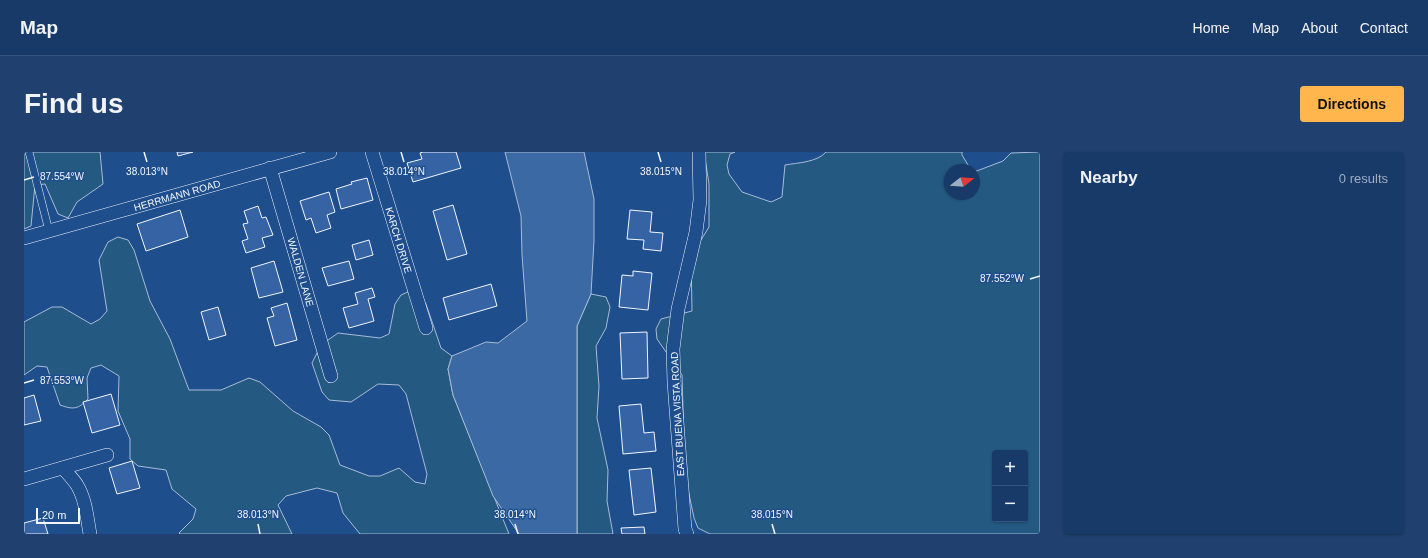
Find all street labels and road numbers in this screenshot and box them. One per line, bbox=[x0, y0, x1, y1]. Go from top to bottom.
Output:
street label: HERRMANN ROAD bbox=[133, 178, 222, 213]
street label: KARCH DRIVE bbox=[383, 206, 414, 275]
street label: WALDEN LANE bbox=[285, 236, 316, 308]
street label: EAST BUENA VISTA ROAD bbox=[669, 351, 686, 477]

